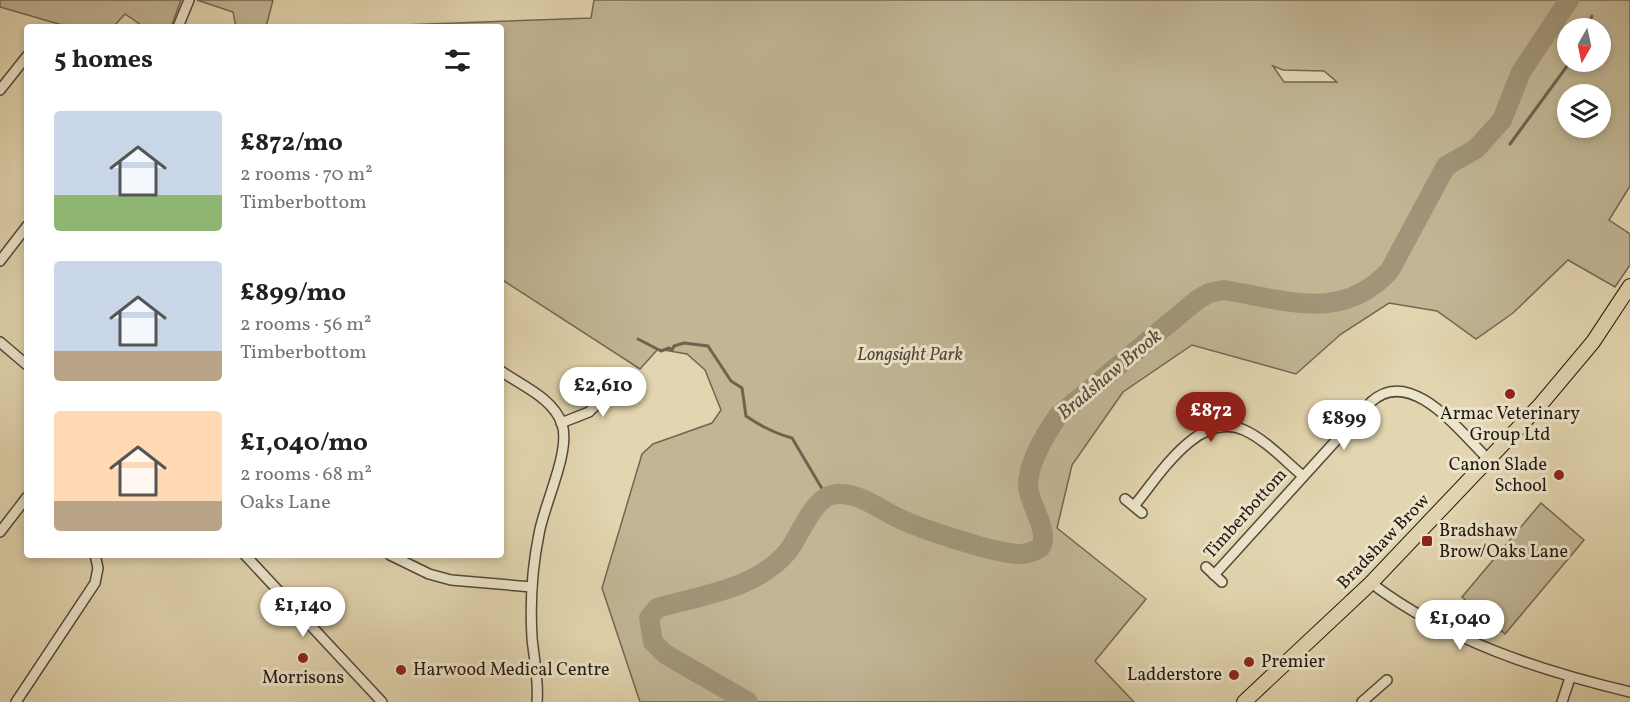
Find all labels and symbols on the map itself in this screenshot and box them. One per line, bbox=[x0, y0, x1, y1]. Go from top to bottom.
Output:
north arrow bbox=[1557, 18, 1611, 72]
water label: Bradshaw Brook bbox=[1052, 323, 1168, 427]
park label: Longsight Park bbox=[857, 343, 963, 368]
pin: £2,610 bbox=[554, 367, 652, 418]
marker: Armac Veterinary Group Ltd bbox=[1503, 387, 1517, 401]
pin: £872 bbox=[1175, 392, 1247, 443]
pin: £899 bbox=[1308, 400, 1380, 451]
place label: Armac Veterinary Group Ltd bbox=[1440, 402, 1580, 448]
place label: Canon Slade School bbox=[1449, 453, 1547, 499]
street label: Timberbottom bbox=[1199, 463, 1294, 565]
marker: Canon Slade School bbox=[1552, 468, 1566, 482]
street label: Bradshaw Brow bbox=[1332, 489, 1436, 595]
place label: Bradshaw Brow/Oaks Lane bbox=[1439, 519, 1568, 565]
marker: Bradshaw Brow/Oaks Lane bbox=[1420, 534, 1434, 548]
pin: £1,140 bbox=[254, 587, 352, 638]
pin: £1,040 bbox=[1411, 600, 1509, 651]
place label: Premier bbox=[1261, 650, 1325, 675]
marker: Morrisons bbox=[296, 651, 310, 665]
marker: Premier bbox=[1242, 655, 1256, 669]
place label: Harwood Medical Centre bbox=[413, 658, 610, 683]
marker: Harwood Medical Centre bbox=[394, 663, 408, 677]
place label: Ladderstore bbox=[1127, 663, 1222, 688]
place label: Morrisons bbox=[262, 666, 344, 691]
marker: Ladderstore bbox=[1227, 668, 1241, 682]

